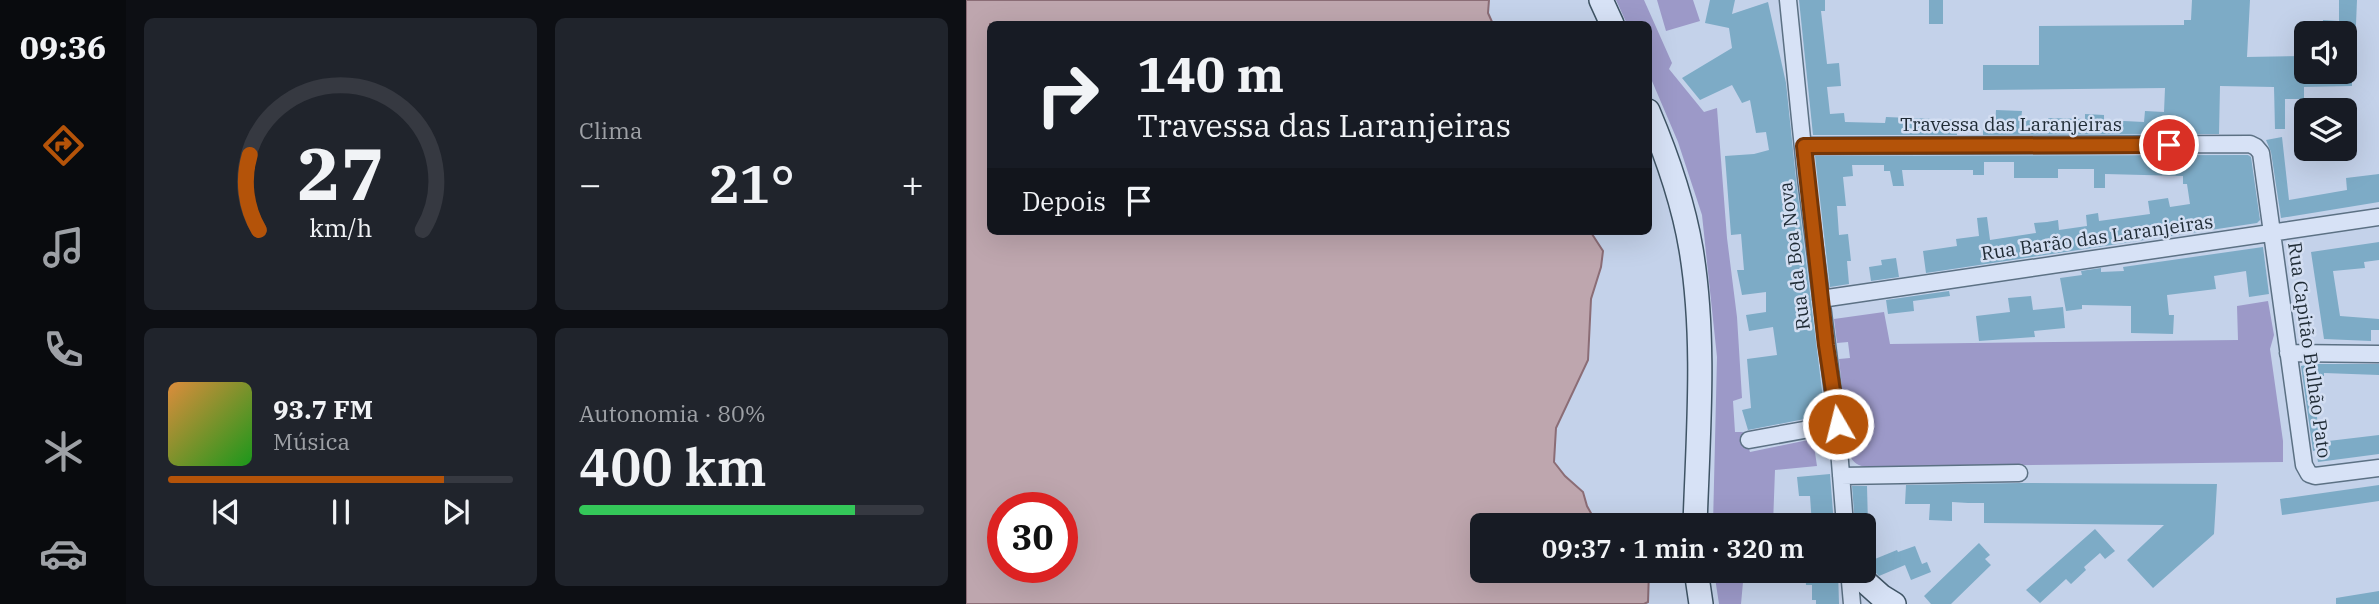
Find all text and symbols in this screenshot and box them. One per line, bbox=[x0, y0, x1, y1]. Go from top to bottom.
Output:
map controls bbox=[2294, 21, 2357, 161]
button: sound bbox=[2294, 21, 2357, 84]
text: 09:36 bbox=[20, 26, 106, 68]
text: 140 m bbox=[1137, 42, 1284, 105]
icon: right bbox=[1022, 49, 1113, 140]
button: layers bbox=[2294, 98, 2357, 161]
text: Travessa das Laranjeiras bbox=[1137, 104, 1511, 146]
street label: Travessa das Laranjeiras bbox=[1900, 112, 2122, 136]
text: Clima bbox=[579, 115, 643, 145]
pin bbox=[2139, 115, 2199, 175]
icon: directions bbox=[39, 121, 88, 170]
text: 27 bbox=[297, 125, 384, 220]
icon: arrive bbox=[2150, 126, 2188, 164]
text: 21° bbox=[708, 150, 795, 217]
text: − bbox=[579, 159, 602, 208]
text: + bbox=[901, 159, 924, 208]
street label: Rua da Boa Nova bbox=[1773, 180, 1815, 332]
icon: arrive bbox=[1120, 182, 1158, 220]
text: Depois bbox=[1022, 184, 1106, 218]
street label: Rua Barão das Laranjeiras bbox=[1979, 209, 2215, 265]
text: km/h bbox=[309, 211, 372, 244]
icon: music bbox=[39, 223, 88, 272]
street label: Rua Capitão Bulhão Pato bbox=[2283, 240, 2337, 460]
icon: phone bbox=[39, 325, 88, 374]
position arrow bbox=[1801, 387, 1875, 461]
text: 93.7 FM bbox=[273, 392, 373, 426]
text: Autonomia · 80% bbox=[579, 398, 766, 428]
text: Música bbox=[273, 426, 350, 456]
icon: climate bbox=[39, 427, 88, 476]
text: 400 km bbox=[579, 433, 767, 500]
speed limit sign: 30 bbox=[987, 492, 1078, 583]
icon: previous bbox=[207, 493, 245, 531]
icon: pause bbox=[322, 493, 360, 531]
icon: next bbox=[437, 493, 475, 531]
icon: car bbox=[39, 529, 88, 578]
text: 09:37 · 1 min · 320 m bbox=[1542, 531, 1804, 565]

